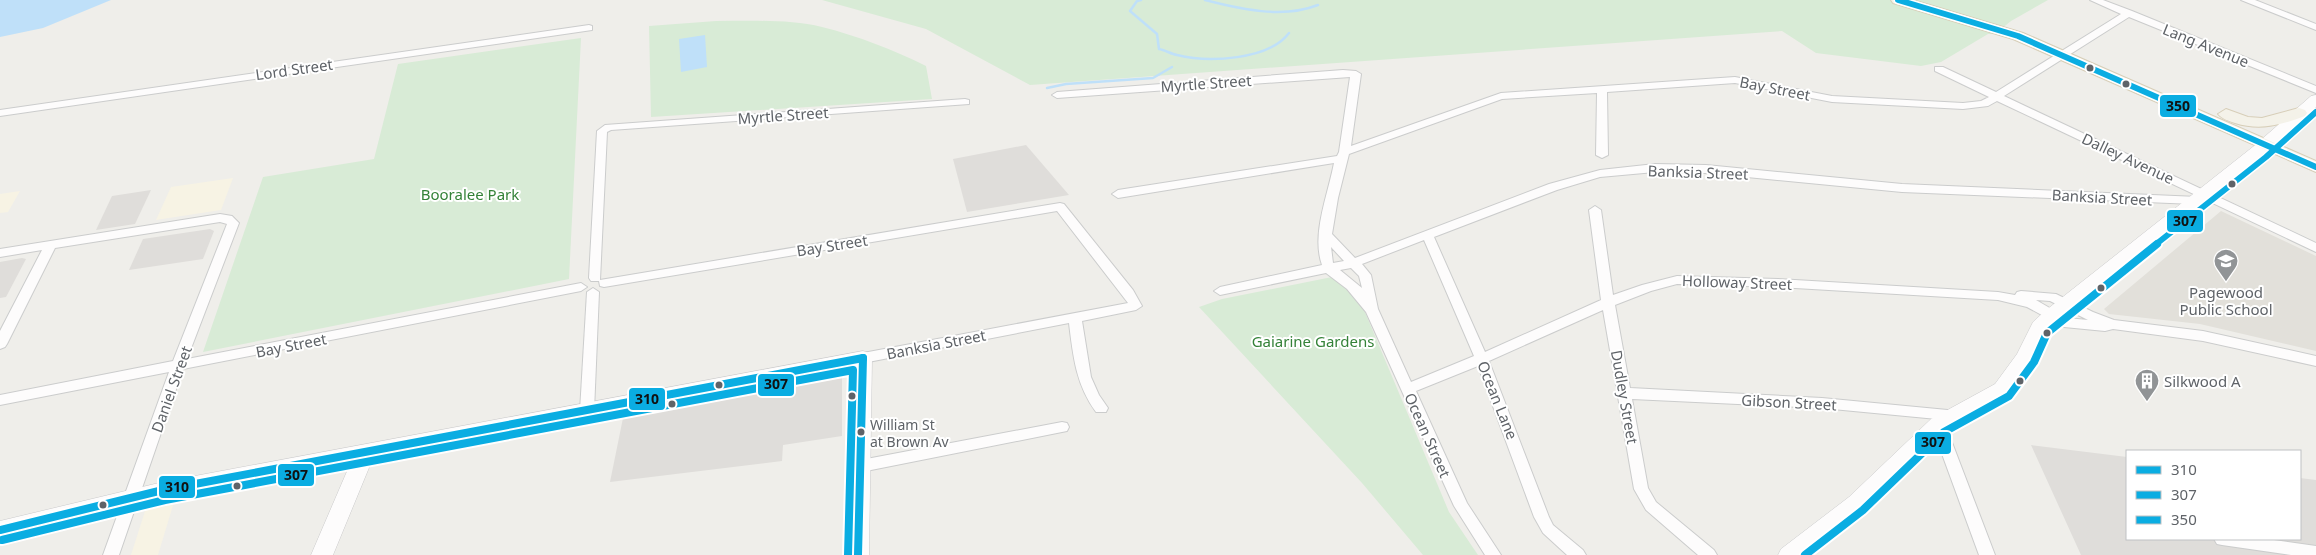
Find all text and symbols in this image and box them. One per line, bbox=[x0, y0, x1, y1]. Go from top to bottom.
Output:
street label: Lang Avenue bbox=[2160, 19, 2252, 71]
street label: Lord Street bbox=[254, 54, 335, 84]
unlabelled marker bbox=[2085, 63, 2095, 73]
street label: Myrtle Street bbox=[1160, 70, 1253, 96]
street label: Bay Street bbox=[1738, 71, 1813, 105]
unlabelled marker bbox=[2121, 79, 2131, 89]
line badge: 350 bbox=[2159, 94, 2197, 118]
text: 350 bbox=[2166, 96, 2190, 115]
street label: Myrtle Street bbox=[737, 102, 830, 128]
street label: Dalley Avenue bbox=[2079, 128, 2177, 188]
street label: Banksia Street bbox=[1647, 160, 1749, 184]
unlabelled marker bbox=[2227, 179, 2237, 189]
park label: Booralee Park bbox=[421, 184, 519, 204]
street label: Banksia Street bbox=[2051, 184, 2153, 210]
line badge: 307 bbox=[2166, 209, 2204, 233]
text: 307 bbox=[2173, 211, 2197, 230]
street label: Bay Street bbox=[795, 229, 869, 260]
school or university icon: Pagewood Public School bbox=[2213, 248, 2239, 282]
street label: Holloway Street bbox=[1682, 270, 1793, 294]
place label: Pagewood Public School bbox=[2179, 282, 2273, 319]
unlabelled marker bbox=[2096, 283, 2106, 293]
street label: Banksia Street bbox=[885, 324, 988, 363]
street label: Bay Street bbox=[254, 328, 329, 362]
unlabelled marker bbox=[2042, 328, 2052, 338]
park label: Gaiarine Gardens bbox=[1252, 331, 1374, 351]
street label: Daniel Street bbox=[146, 342, 196, 435]
street label: Dudley Street bbox=[1607, 349, 1643, 446]
street label: Ocean Lane bbox=[1473, 358, 1523, 442]
building icon: Silkwood A bbox=[2134, 368, 2160, 402]
place label: Silkwood A bbox=[2164, 371, 2241, 391]
line badge: 307 bbox=[757, 373, 795, 397]
text: 307 bbox=[764, 374, 788, 393]
unlabelled marker bbox=[2015, 376, 2025, 386]
unlabelled marker bbox=[714, 380, 724, 390]
line badge: 310 bbox=[628, 387, 666, 411]
text: 310 bbox=[635, 389, 659, 408]
street label: Ocean Street bbox=[1400, 389, 1456, 481]
street label: Gibson Street bbox=[1741, 390, 1838, 415]
unlabelled marker bbox=[847, 391, 857, 401]
unlabelled marker bbox=[667, 399, 677, 409]
place label: William St at Brown Av bbox=[870, 415, 950, 451]
marker: William St at Brown Av bbox=[856, 427, 866, 437]
line badge: 307 bbox=[1914, 431, 1952, 455]
text: 307 bbox=[1921, 432, 1945, 451]
legend bbox=[2126, 450, 2301, 540]
text: 310 bbox=[2171, 459, 2197, 479]
line badge: 307 bbox=[277, 463, 315, 487]
text: 307 bbox=[284, 465, 308, 484]
line badge: 310 bbox=[158, 475, 196, 499]
text: 310 bbox=[165, 477, 189, 496]
unlabelled marker bbox=[232, 481, 242, 491]
text: 307 bbox=[2171, 484, 2197, 504]
unlabelled marker bbox=[98, 500, 108, 510]
text: 350 bbox=[2171, 509, 2197, 529]

